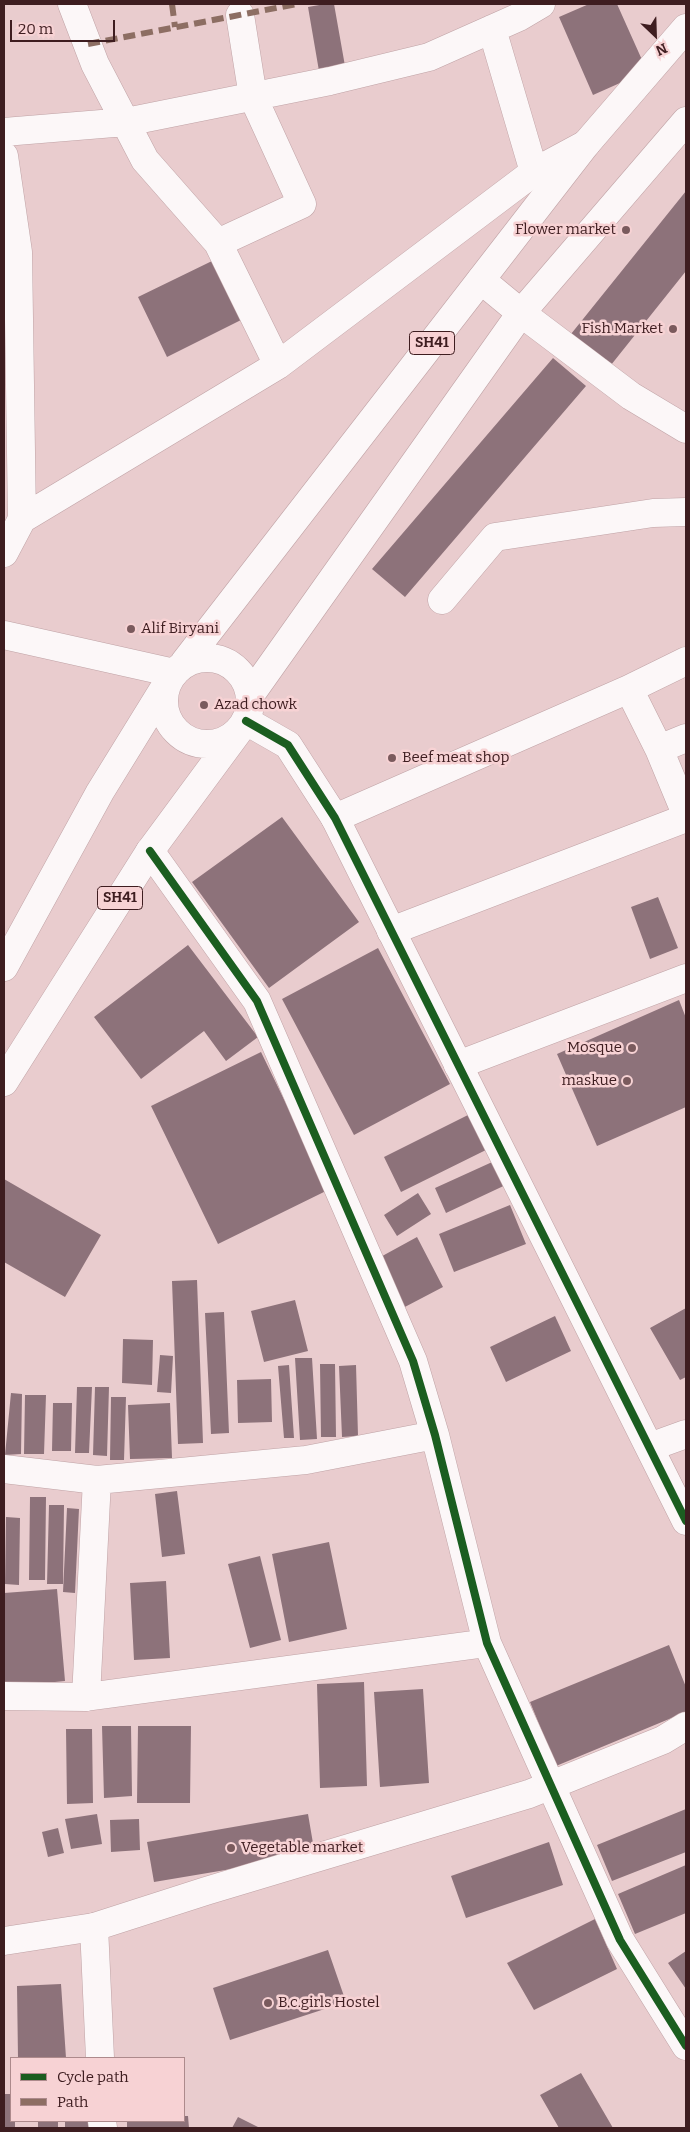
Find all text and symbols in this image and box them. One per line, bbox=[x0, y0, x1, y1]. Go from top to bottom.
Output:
scale bar bbox=[12, 10, 118, 42]
north arrow bbox=[630, 10, 680, 60]
text: 20 m bbox=[18, 20, 53, 38]
text: N bbox=[653, 39, 670, 59]
place label: Flower market bbox=[515, 221, 616, 239]
marker: Flower market bbox=[620, 224, 632, 236]
place label: Fish Market bbox=[582, 320, 663, 338]
marker: Fish Market bbox=[667, 323, 679, 335]
road number: SH41 bbox=[410, 332, 454, 354]
place label: Alif Biryani bbox=[141, 620, 219, 638]
marker: Alif Biryani bbox=[125, 623, 137, 635]
place label: Azad chowk bbox=[214, 696, 297, 714]
marker: Azad chowk bbox=[198, 699, 210, 711]
place label: Beef meat shop bbox=[402, 749, 509, 767]
marker: Beef meat shop bbox=[386, 752, 398, 764]
road number: SH41 bbox=[98, 886, 142, 910]
place label: Mosque bbox=[567, 1039, 622, 1057]
marker: Mosque bbox=[626, 1042, 638, 1054]
place label: maskue bbox=[562, 1072, 617, 1090]
marker: maskue bbox=[621, 1075, 633, 1087]
place label: Vegetable market bbox=[241, 1839, 363, 1857]
marker: Vegetable market bbox=[225, 1842, 237, 1854]
place label: B.c.girls Hostel bbox=[278, 1994, 380, 2012]
marker: B.c.girls Hostel bbox=[262, 1997, 274, 2009]
legend bbox=[10, 2057, 185, 2122]
text: Cycle path bbox=[57, 2068, 129, 2086]
text: Path bbox=[57, 2093, 88, 2111]

